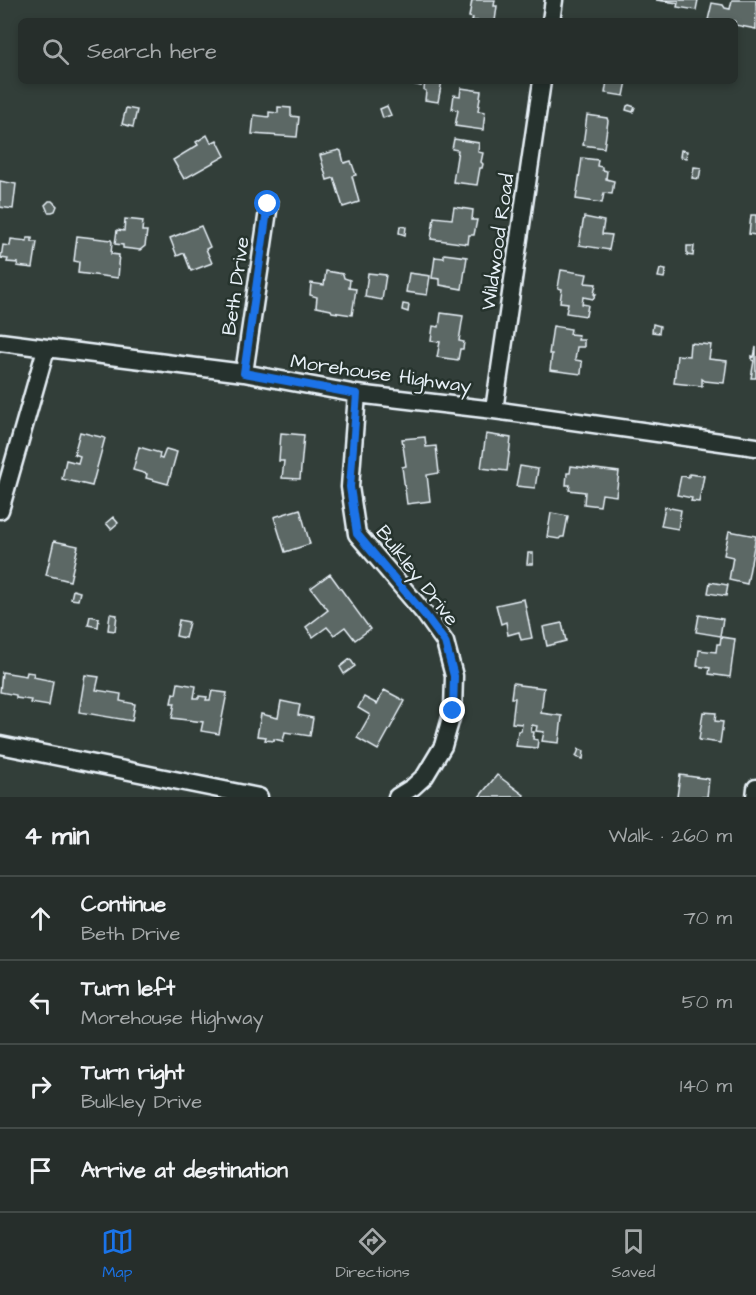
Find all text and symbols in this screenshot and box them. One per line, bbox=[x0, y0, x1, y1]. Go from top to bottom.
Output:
search box bbox=[18, 18, 738, 84]
icon: search bbox=[39, 35, 72, 68]
text: Search here bbox=[87, 36, 217, 67]
street label: Wildwood Road bbox=[475, 172, 521, 312]
route start bbox=[254, 190, 280, 216]
street label: Beth Drive bbox=[215, 235, 257, 337]
street label: Morehouse Highway bbox=[288, 347, 473, 402]
street label: Bulkley Drive bbox=[368, 519, 466, 633]
route end bbox=[439, 697, 465, 723]
text: 4 min bbox=[24, 818, 89, 854]
text: Walk · 260 m bbox=[609, 822, 732, 850]
text: Continue bbox=[81, 889, 166, 920]
icon: ahead bbox=[24, 902, 57, 935]
text: 70 m bbox=[684, 904, 732, 932]
text: Beth Drive bbox=[81, 920, 180, 948]
text: Turn left bbox=[81, 973, 175, 1004]
icon: left bbox=[24, 986, 57, 1019]
text: 50 m bbox=[682, 988, 732, 1016]
text: Morehouse Highway bbox=[81, 1004, 264, 1032]
text: Turn right bbox=[81, 1057, 184, 1088]
icon: right bbox=[24, 1070, 57, 1103]
text: 140 m bbox=[680, 1072, 732, 1100]
text: Bulkley Drive bbox=[81, 1088, 202, 1116]
icon: arrive bbox=[24, 1154, 57, 1187]
text: Arrive at destination bbox=[81, 1155, 288, 1186]
tab: Map bbox=[101, 1225, 134, 1283]
tab: Directions bbox=[336, 1225, 410, 1283]
tab: Saved bbox=[612, 1225, 655, 1283]

